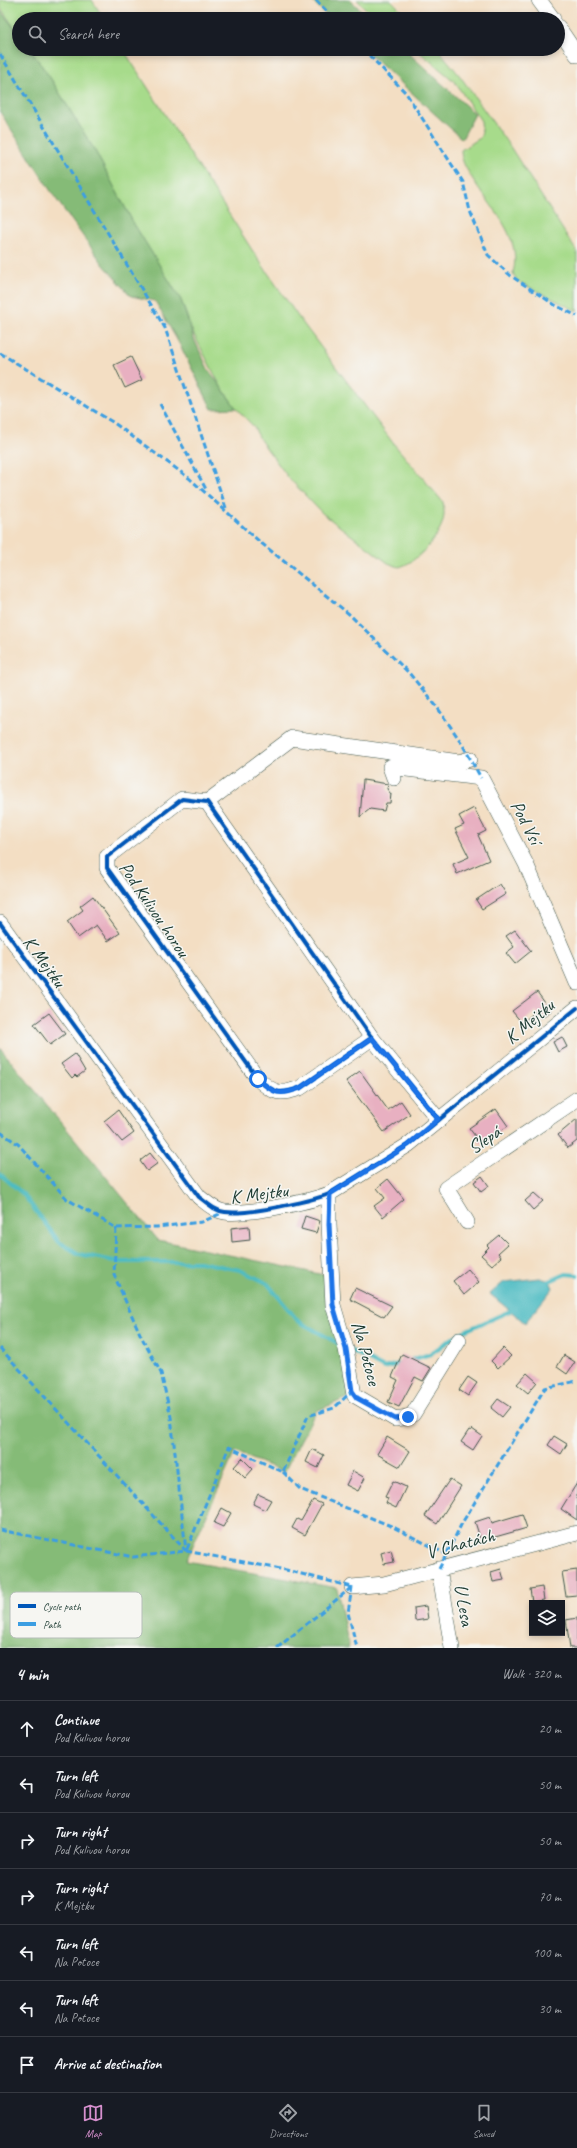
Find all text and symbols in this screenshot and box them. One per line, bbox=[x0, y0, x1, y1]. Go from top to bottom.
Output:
search box bbox=[12, 12, 565, 56]
icon: search bbox=[26, 23, 48, 45]
text: Search here bbox=[58, 25, 119, 44]
street label: Pod Vsí bbox=[505, 797, 549, 852]
street label: Pod Kulivou horou bbox=[113, 857, 196, 964]
street label: K Mejtku bbox=[17, 931, 72, 994]
street label: K Mejtku bbox=[500, 993, 561, 1050]
route start bbox=[249, 1070, 267, 1088]
street label: Slepá bbox=[464, 1119, 507, 1159]
street label: K Mejtku bbox=[229, 1178, 291, 1209]
street label: Na Potoce bbox=[346, 1319, 387, 1390]
route end bbox=[399, 1408, 417, 1426]
street label: V Chatách bbox=[423, 1523, 499, 1565]
street label: U Lesa bbox=[449, 1582, 479, 1629]
legend bbox=[10, 1592, 142, 1638]
text: Cycle path bbox=[43, 1599, 82, 1613]
map controls bbox=[529, 1600, 565, 1636]
button: layers bbox=[529, 1600, 565, 1636]
text: Path bbox=[43, 1617, 62, 1631]
text: 4 min bbox=[16, 1664, 49, 1685]
text: Walk · 320 m bbox=[502, 1666, 561, 1682]
text: Continue bbox=[54, 1711, 99, 1730]
icon: ahead bbox=[16, 1718, 38, 1740]
text: 20 m bbox=[539, 1721, 561, 1737]
text: Pod Kulivou horou bbox=[54, 1730, 129, 1746]
text: Turn left bbox=[54, 1767, 97, 1786]
icon: left bbox=[16, 1774, 38, 1796]
text: 50 m bbox=[539, 1777, 561, 1793]
text: Pod Kulivou horou bbox=[54, 1786, 129, 1802]
text: Turn right bbox=[54, 1823, 107, 1842]
icon: right bbox=[16, 1830, 38, 1852]
text: 50 m bbox=[539, 1833, 561, 1849]
text: Pod Kulivou horou bbox=[54, 1842, 129, 1858]
text: Turn right bbox=[54, 1879, 107, 1898]
icon: right bbox=[16, 1886, 38, 1908]
text: 70 m bbox=[539, 1889, 561, 1905]
text: K Mejtku bbox=[54, 1898, 94, 1914]
text: Turn left bbox=[54, 1935, 97, 1954]
icon: left bbox=[16, 1942, 38, 1964]
text: 100 m bbox=[533, 1945, 561, 1961]
text: Na Potoce bbox=[54, 1954, 99, 1970]
text: Turn left bbox=[54, 1991, 97, 2010]
icon: left bbox=[16, 1998, 38, 2020]
text: 30 m bbox=[539, 2001, 561, 2017]
text: Na Potoce bbox=[54, 2010, 99, 2026]
icon: arrive bbox=[16, 2054, 38, 2076]
text: Arrive at destination bbox=[54, 2055, 161, 2074]
tab: Map bbox=[82, 2102, 104, 2140]
tab: Directions bbox=[269, 2102, 308, 2140]
tab: Saved bbox=[473, 2102, 495, 2140]

